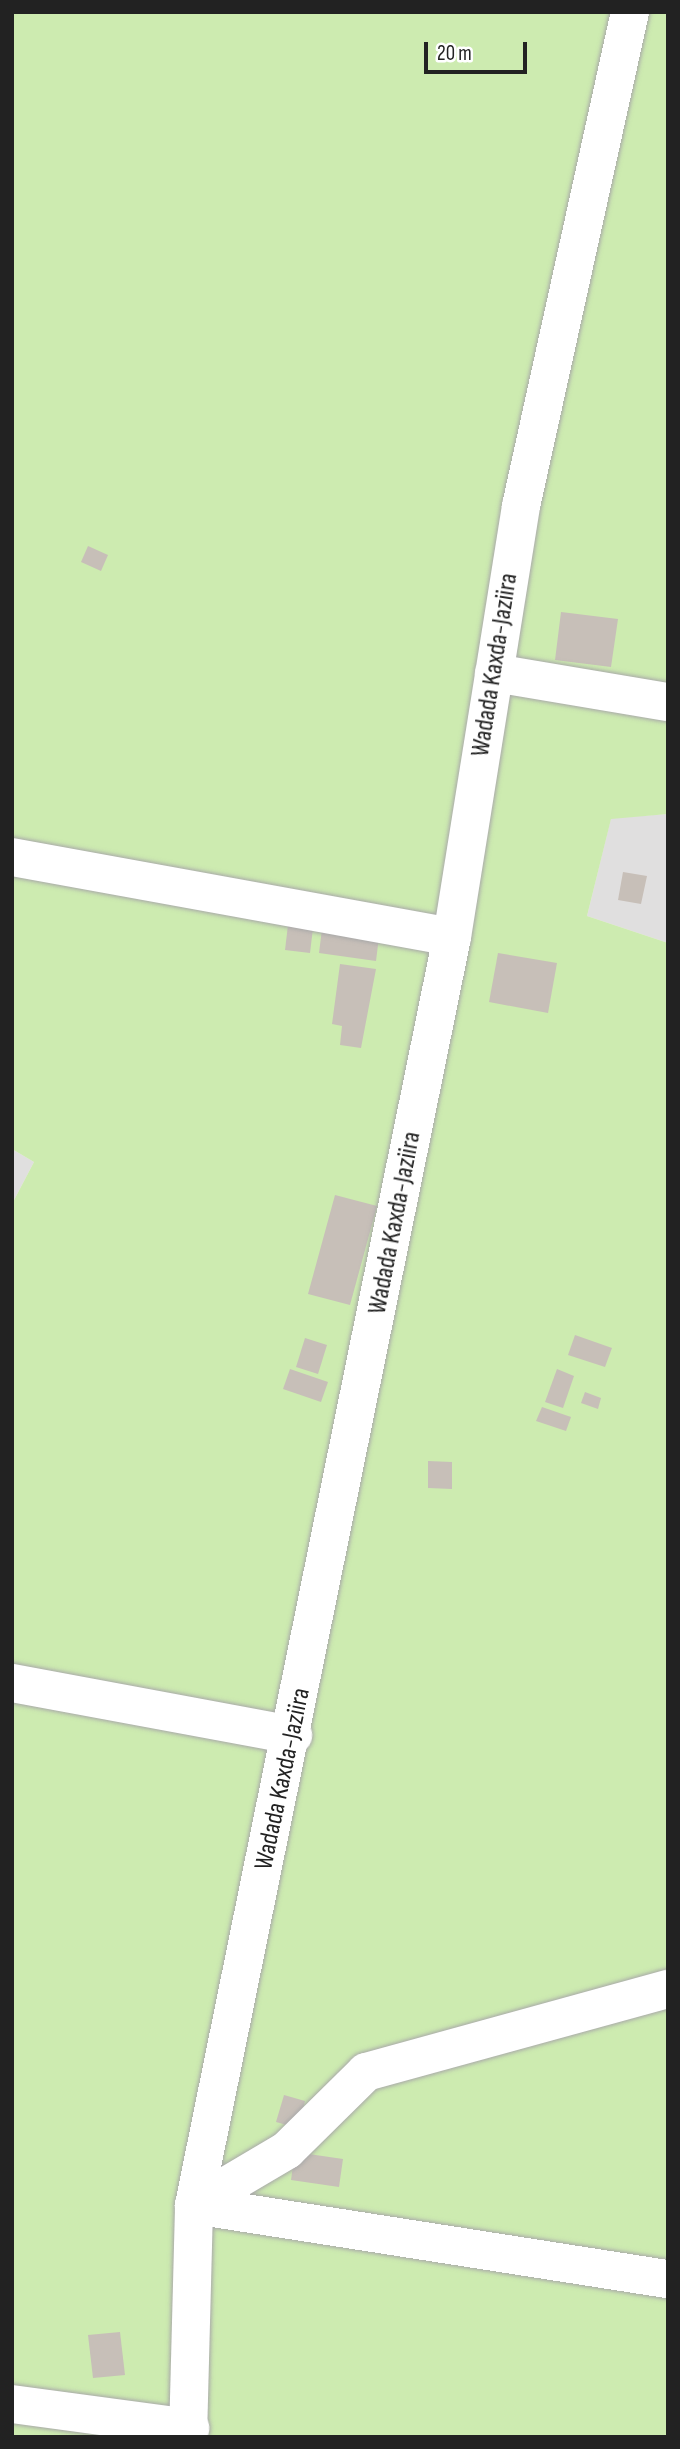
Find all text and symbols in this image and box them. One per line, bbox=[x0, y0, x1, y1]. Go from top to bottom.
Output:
scale bar bbox=[428, 28, 531, 72]
text: 20 m bbox=[437, 41, 472, 66]
street label: Wadada Kaxda-Jaziira bbox=[465, 571, 525, 759]
street label: Wadada Kaxda-Jaziira bbox=[362, 1129, 428, 1317]
street label: Wadada Kaxda-Jaziira bbox=[248, 1685, 318, 1873]

